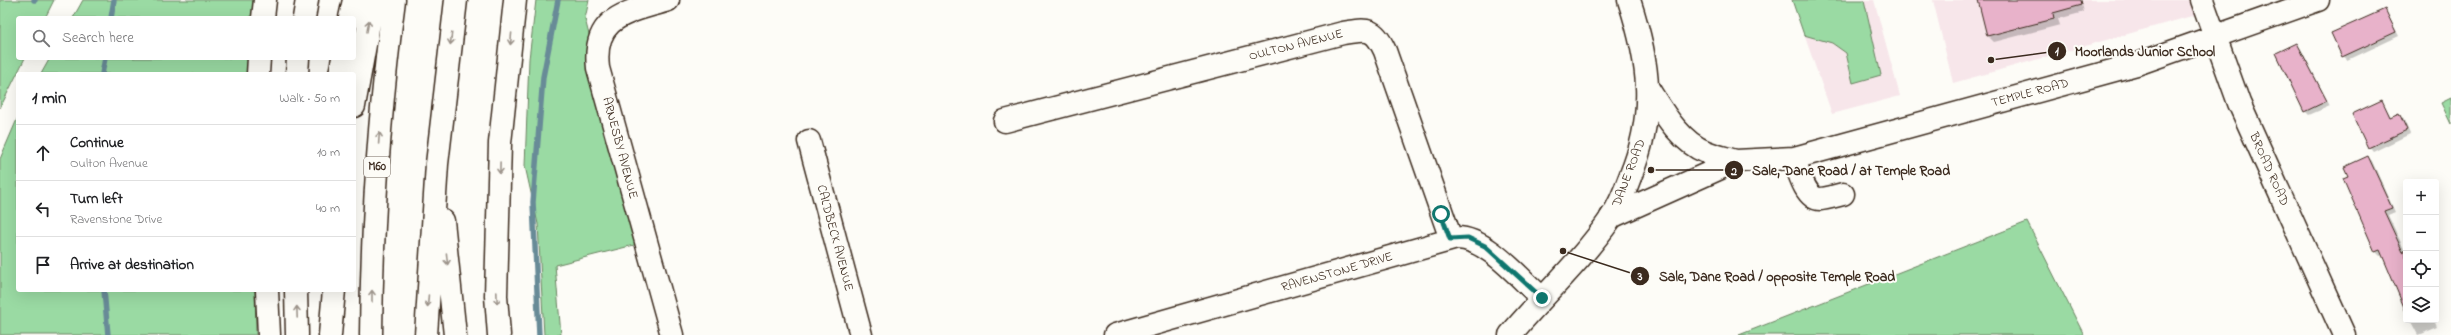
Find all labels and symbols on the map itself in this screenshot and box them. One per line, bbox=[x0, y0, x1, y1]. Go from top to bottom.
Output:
one-way arrow bbox=[364, 20, 372, 33]
street label: OULTON AVENUE bbox=[1247, 24, 1345, 66]
one-way arrow bbox=[447, 32, 454, 45]
one-way arrow bbox=[507, 32, 515, 45]
callout: Moorlands Junior School bbox=[2047, 38, 2224, 64]
text: Moorlands Junior School bbox=[2075, 42, 2216, 63]
text: 1 bbox=[2055, 43, 2059, 61]
street label: TEMPLE ROAD bbox=[1989, 74, 2071, 112]
street label: ARNESBY AVENUE bbox=[597, 95, 643, 201]
street label: BROAD ROAD bbox=[2244, 128, 2294, 209]
one-way arrow bbox=[375, 132, 382, 145]
street label: DANE ROAD bbox=[1607, 137, 1651, 210]
road number: M60 bbox=[364, 157, 390, 177]
callout: Sale, Dane Road / at Temple Road bbox=[1724, 157, 1958, 183]
one-way arrow bbox=[496, 161, 504, 174]
text: Sale, Dane Road / at Temple Road bbox=[1752, 161, 1950, 182]
text: 2 bbox=[1730, 163, 1737, 181]
street label: CALDBECK AVENUE bbox=[812, 183, 858, 294]
route start bbox=[1432, 205, 1450, 223]
street label: RAVENSTONE DRIVE bbox=[1279, 247, 1395, 297]
one-way arrow bbox=[444, 252, 451, 265]
callout: Sale, Dane Road / opposite Temple Road bbox=[1630, 263, 1903, 289]
text: Sale, Dane Road / opposite Temple Road bbox=[1659, 267, 1895, 288]
text: 3 bbox=[1637, 268, 1643, 286]
route end bbox=[1533, 289, 1551, 307]
one-way arrow bbox=[368, 290, 376, 303]
one-way arrow bbox=[493, 291, 501, 304]
one-way arrow bbox=[424, 294, 431, 307]
one-way arrow bbox=[293, 306, 301, 319]

